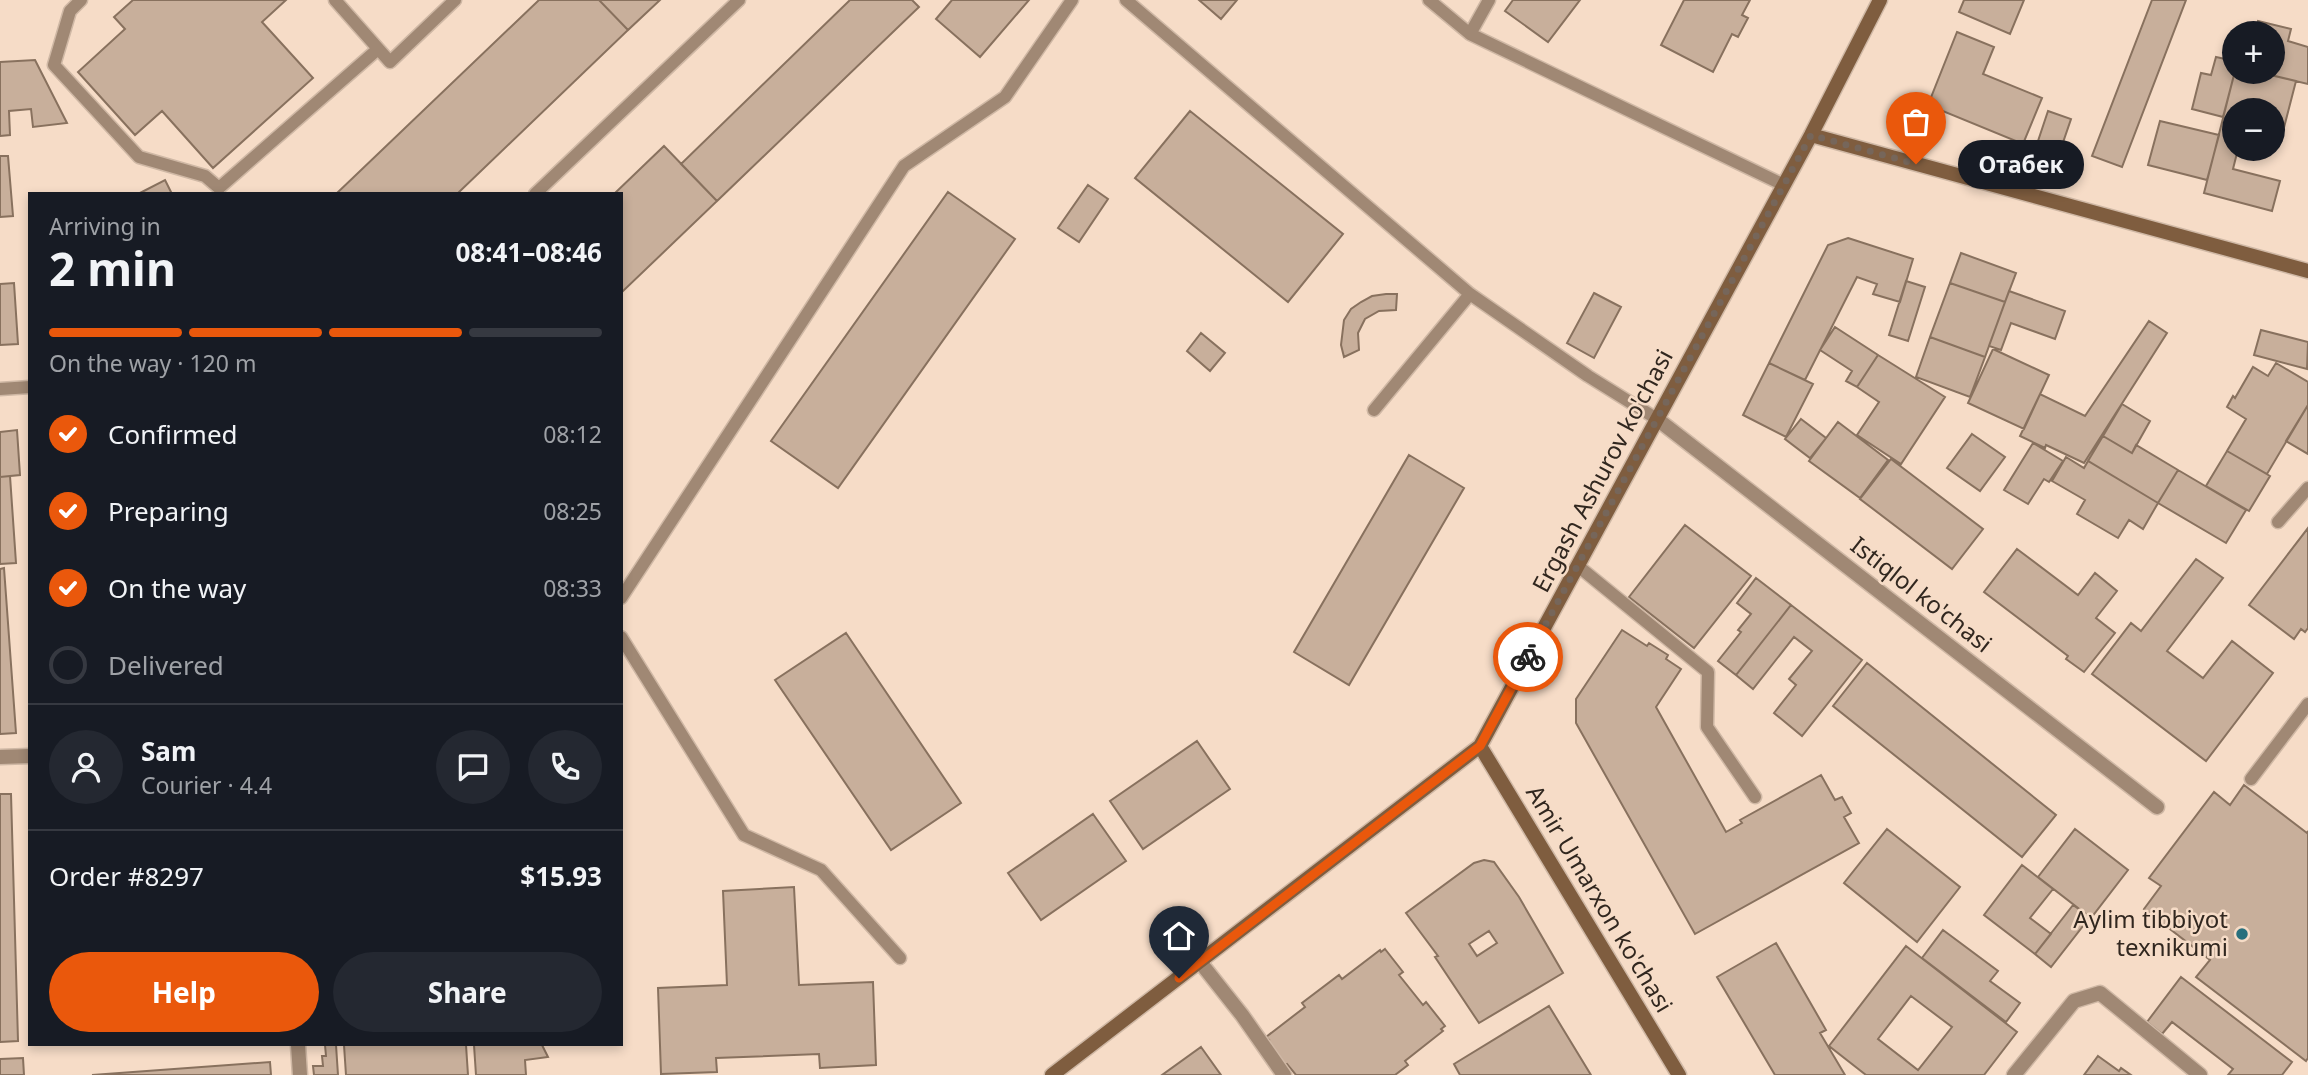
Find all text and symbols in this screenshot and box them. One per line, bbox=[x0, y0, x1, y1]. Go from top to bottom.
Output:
map controls bbox=[2222, 21, 2285, 161]
button: + bbox=[2222, 21, 2285, 84]
pin bbox=[1886, 92, 1946, 164]
button: − bbox=[2222, 98, 2285, 161]
icon: bag bbox=[1897, 103, 1935, 141]
callout: Отабек bbox=[1958, 140, 2084, 188]
text: Отабек bbox=[1978, 148, 2064, 180]
text: Arriving in bbox=[49, 210, 161, 242]
text: 08:41–08:46 bbox=[455, 234, 602, 270]
text: 2 min bbox=[49, 237, 176, 299]
street label: Ergash Ashurov ko'chasi bbox=[1524, 343, 1680, 598]
text: On the way · 120 m bbox=[49, 347, 256, 379]
icon: check bbox=[49, 415, 87, 453]
text: Confirmed bbox=[108, 416, 238, 452]
text: 08:12 bbox=[543, 418, 602, 450]
icon: check bbox=[49, 492, 87, 530]
text: Preparing bbox=[108, 493, 229, 529]
text: 08:25 bbox=[543, 495, 602, 527]
street label: Istiqlol ko'chasi bbox=[1844, 528, 1999, 659]
icon: check bbox=[49, 569, 87, 607]
text: On the way bbox=[108, 570, 246, 606]
text: 08:33 bbox=[543, 572, 602, 604]
courier bbox=[1493, 622, 1563, 692]
icon: bike bbox=[1509, 638, 1547, 676]
text: Delivered bbox=[108, 647, 224, 683]
button: person bbox=[49, 730, 123, 804]
button: chat bbox=[436, 730, 510, 804]
button: phone bbox=[528, 730, 602, 804]
text: Sam bbox=[141, 733, 196, 769]
text: Courier · 4.4 bbox=[141, 769, 272, 801]
street label: Amir Umarxon ko'chasi bbox=[1519, 778, 1681, 1018]
text: Order #8297 bbox=[49, 858, 204, 894]
text: $15.93 bbox=[520, 858, 602, 894]
place label: Aylim tibbiyot texnikumi bbox=[2073, 902, 2228, 963]
pin bbox=[1149, 906, 1209, 978]
icon: home bbox=[1160, 917, 1198, 955]
marker: Aylim tibbiyot texnikumi bbox=[2234, 926, 2250, 942]
button: Help bbox=[49, 952, 319, 1032]
button: Share bbox=[333, 952, 602, 1032]

